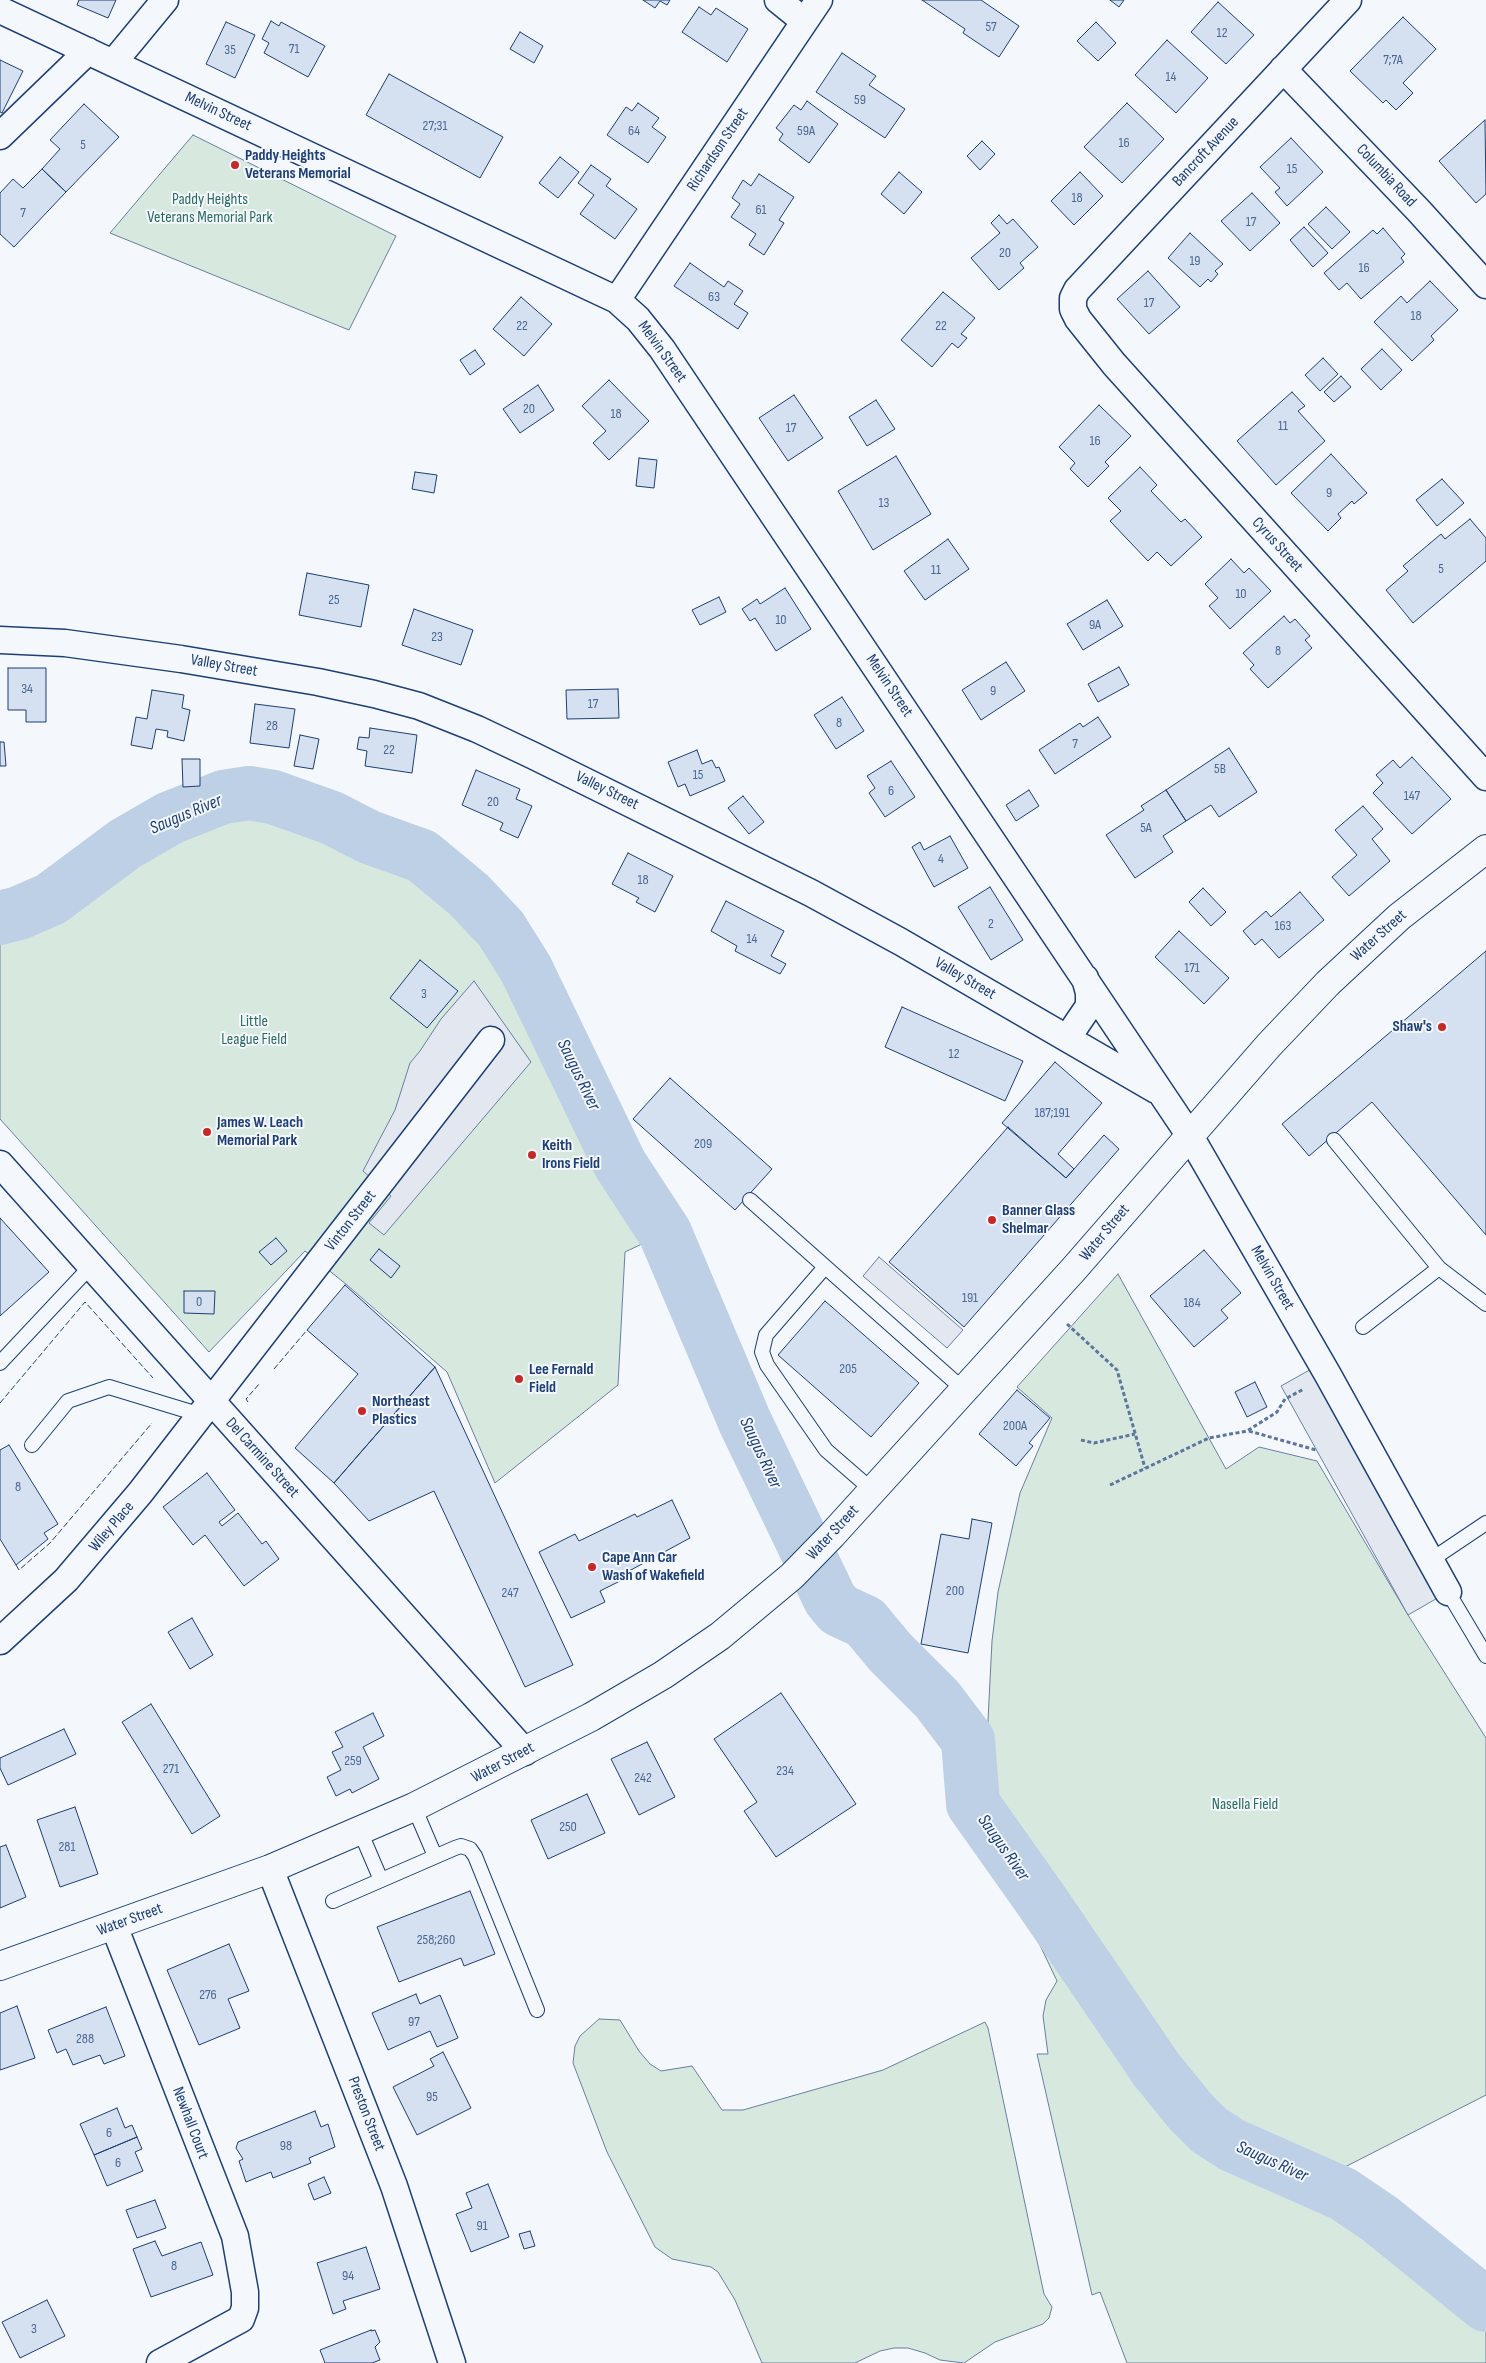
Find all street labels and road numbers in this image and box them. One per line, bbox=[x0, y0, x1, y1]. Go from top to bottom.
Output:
street label: Melvin Street bbox=[182, 88, 254, 136]
street label: Richardson Street bbox=[683, 105, 753, 195]
street label: Bancroft Avenue bbox=[1169, 113, 1243, 191]
street label: Columbia Road bbox=[1352, 141, 1420, 211]
street label: Melvin Street bbox=[633, 318, 691, 386]
street label: Cyrus Street bbox=[1247, 514, 1307, 576]
street label: Valley Street bbox=[189, 651, 259, 681]
street label: Melvin Street bbox=[861, 651, 917, 721]
street label: Valley Street bbox=[572, 768, 642, 814]
street label: Water Street bbox=[1347, 906, 1411, 966]
street label: Valley Street bbox=[931, 954, 999, 1004]
street label: Vinton Street bbox=[321, 1187, 381, 1255]
street label: Water Street bbox=[1076, 1201, 1134, 1265]
street label: Melvin Street bbox=[1246, 1242, 1298, 1314]
street label: Del Carmine Street bbox=[221, 1414, 303, 1502]
street label: Wiley Place bbox=[85, 1498, 139, 1556]
street label: Water Street bbox=[803, 1502, 863, 1564]
street label: Water Street bbox=[468, 1739, 538, 1787]
street label: Water Street bbox=[95, 1899, 165, 1941]
street label: Preston Street bbox=[343, 2074, 389, 2154]
street label: Newhall Court bbox=[167, 2084, 213, 2162]

